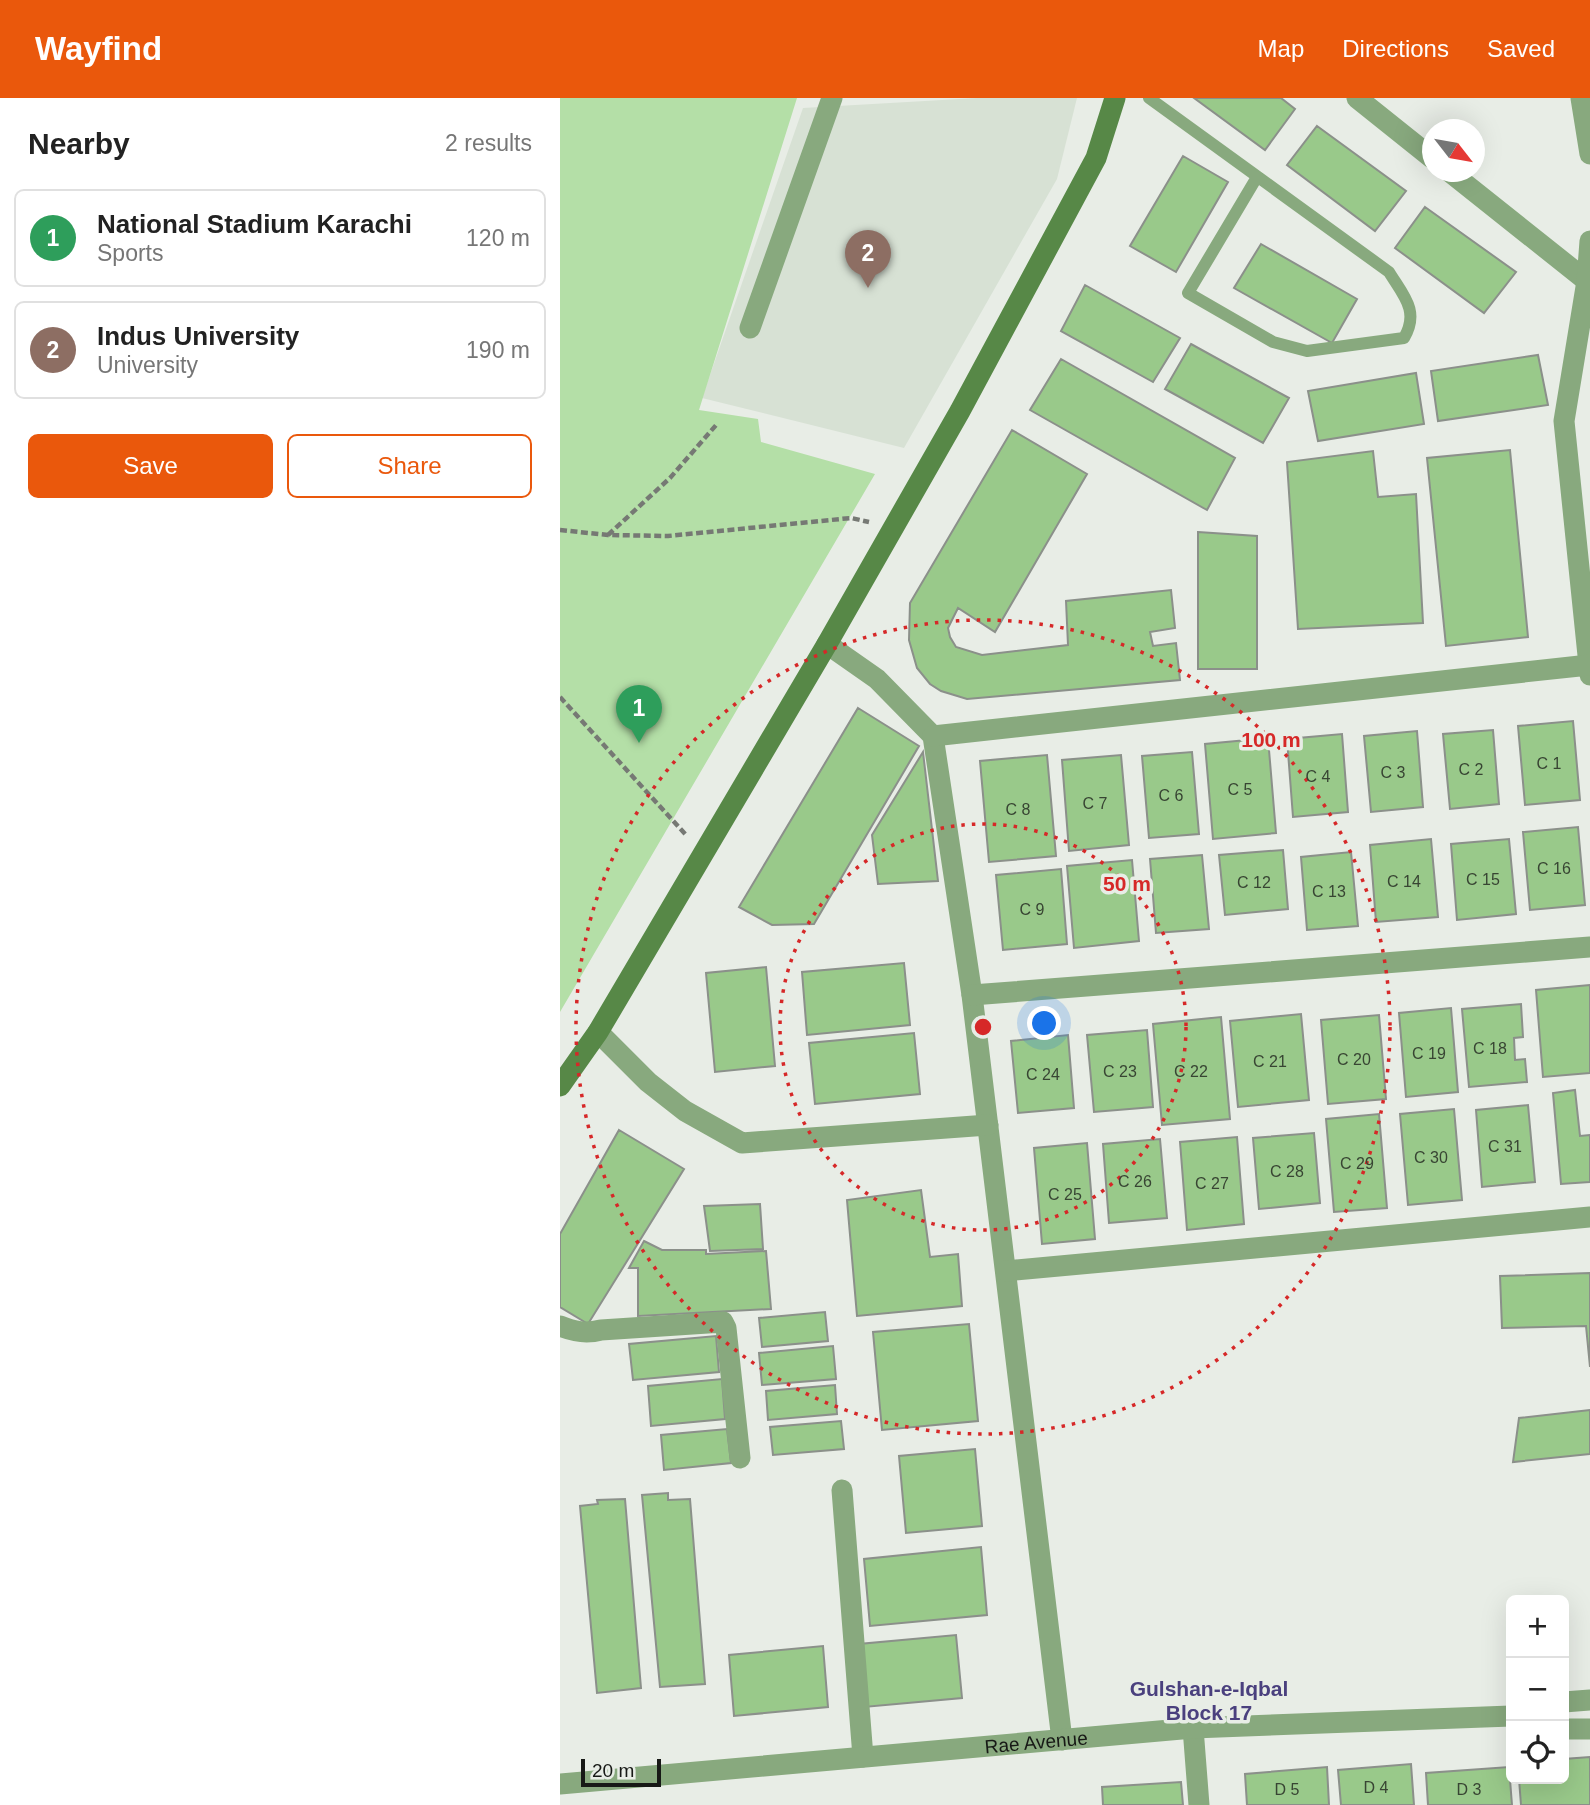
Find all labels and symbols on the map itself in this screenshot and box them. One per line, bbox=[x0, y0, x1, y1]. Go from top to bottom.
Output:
north arrow bbox=[1422, 119, 1485, 182]
pin: 2 bbox=[845, 230, 891, 288]
pin: 1 bbox=[616, 685, 662, 743]
text: 100 m bbox=[1241, 728, 1301, 751]
house number: C 1 bbox=[1537, 755, 1562, 772]
house number: C 2 bbox=[1459, 761, 1484, 778]
house number: C 3 bbox=[1381, 764, 1406, 781]
house number: C 4 bbox=[1306, 768, 1331, 785]
house number: C 5 bbox=[1228, 781, 1253, 798]
house number: C 6 bbox=[1159, 787, 1184, 804]
house number: C 7 bbox=[1083, 795, 1108, 812]
house number: C 8 bbox=[1006, 801, 1031, 818]
house number: C 16 bbox=[1537, 860, 1571, 877]
house number: C 15 bbox=[1466, 871, 1500, 888]
text: 50 m bbox=[1103, 872, 1151, 895]
house number: C 14 bbox=[1387, 873, 1421, 890]
house number: C 12 bbox=[1237, 874, 1271, 891]
house number: C 13 bbox=[1312, 883, 1346, 900]
house number: C 9 bbox=[1020, 901, 1045, 918]
your location bbox=[1027, 1006, 1061, 1040]
centre of rings bbox=[971, 1015, 995, 1039]
house number: C 18 bbox=[1473, 1040, 1507, 1057]
house number: C 19 bbox=[1412, 1045, 1446, 1062]
house number: C 20 bbox=[1337, 1051, 1371, 1068]
house number: C 21 bbox=[1253, 1053, 1287, 1070]
house number: C 23 bbox=[1103, 1063, 1137, 1080]
house number: C 22 bbox=[1174, 1063, 1208, 1080]
house number: C 24 bbox=[1026, 1066, 1060, 1083]
house number: C 31 bbox=[1488, 1138, 1522, 1155]
house number: C 30 bbox=[1414, 1149, 1448, 1166]
house number: C 29 bbox=[1340, 1155, 1374, 1172]
house number: C 28 bbox=[1270, 1163, 1304, 1180]
house number: C 26 bbox=[1118, 1173, 1152, 1190]
house number: C 27 bbox=[1195, 1175, 1229, 1192]
house number: C 25 bbox=[1048, 1186, 1082, 1203]
district label: Gulshan-e-Iqbal Block 17 bbox=[1130, 1677, 1288, 1724]
street label: Rae Avenue bbox=[984, 1727, 1089, 1757]
scale bar bbox=[581, 1756, 662, 1788]
house number: D 4 bbox=[1364, 1779, 1389, 1796]
house number: D 5 bbox=[1275, 1781, 1300, 1798]
house number: D 3 bbox=[1457, 1781, 1482, 1798]

